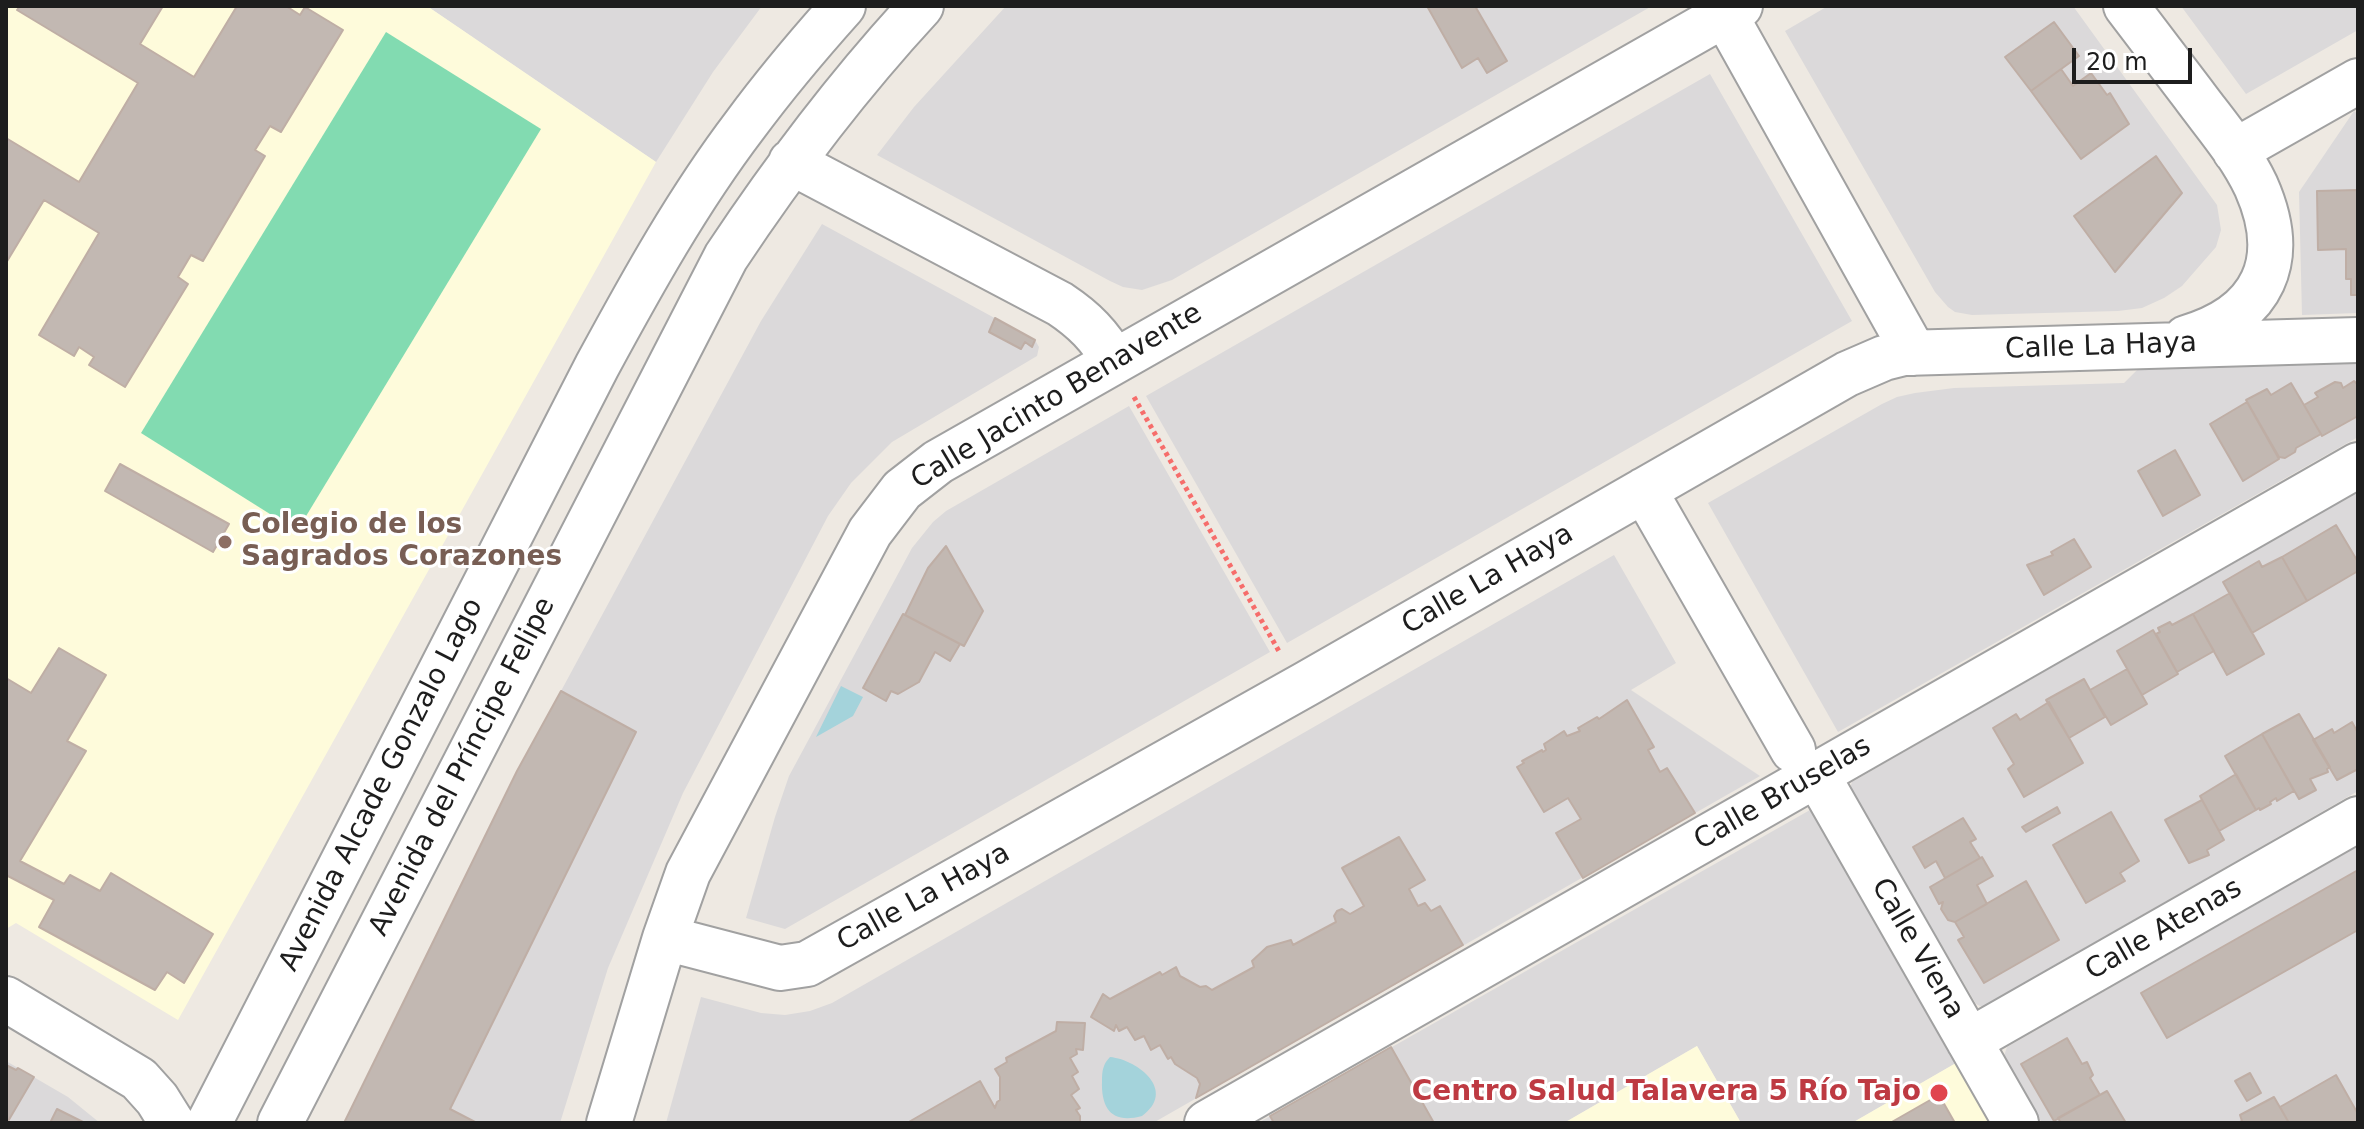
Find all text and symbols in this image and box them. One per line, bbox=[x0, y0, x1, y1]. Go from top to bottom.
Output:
scale bar bbox=[2076, 32, 2196, 82]
text: 20 m bbox=[2086, 48, 2148, 76]
street label: Calle Jacinto Benavente bbox=[906, 297, 1208, 497]
street label: Calle La Haya bbox=[2004, 327, 2198, 367]
place label: Colegio de los Sagrados Corazones bbox=[241, 509, 562, 575]
street label: Calle La Haya bbox=[1396, 517, 1580, 643]
marker: Colegio de los Sagrados Corazones bbox=[216, 533, 234, 551]
street label: Avenida del Príncipe Felipe bbox=[363, 592, 563, 942]
street label: Avenida Alcade Gonzalo Lago bbox=[273, 593, 491, 977]
street label: Calle Bruselas bbox=[1689, 730, 1877, 858]
street label: Calle La Haya bbox=[832, 837, 1016, 959]
street label: Calle Atenas bbox=[2080, 872, 2248, 988]
street label: Calle Viena bbox=[1863, 873, 1971, 1025]
place label: Centro Salud Talavera 5 Río Tajo bbox=[1412, 1076, 1921, 1110]
marker: Centro Salud Talavera 5 Río Tajo bbox=[1928, 1082, 1950, 1104]

